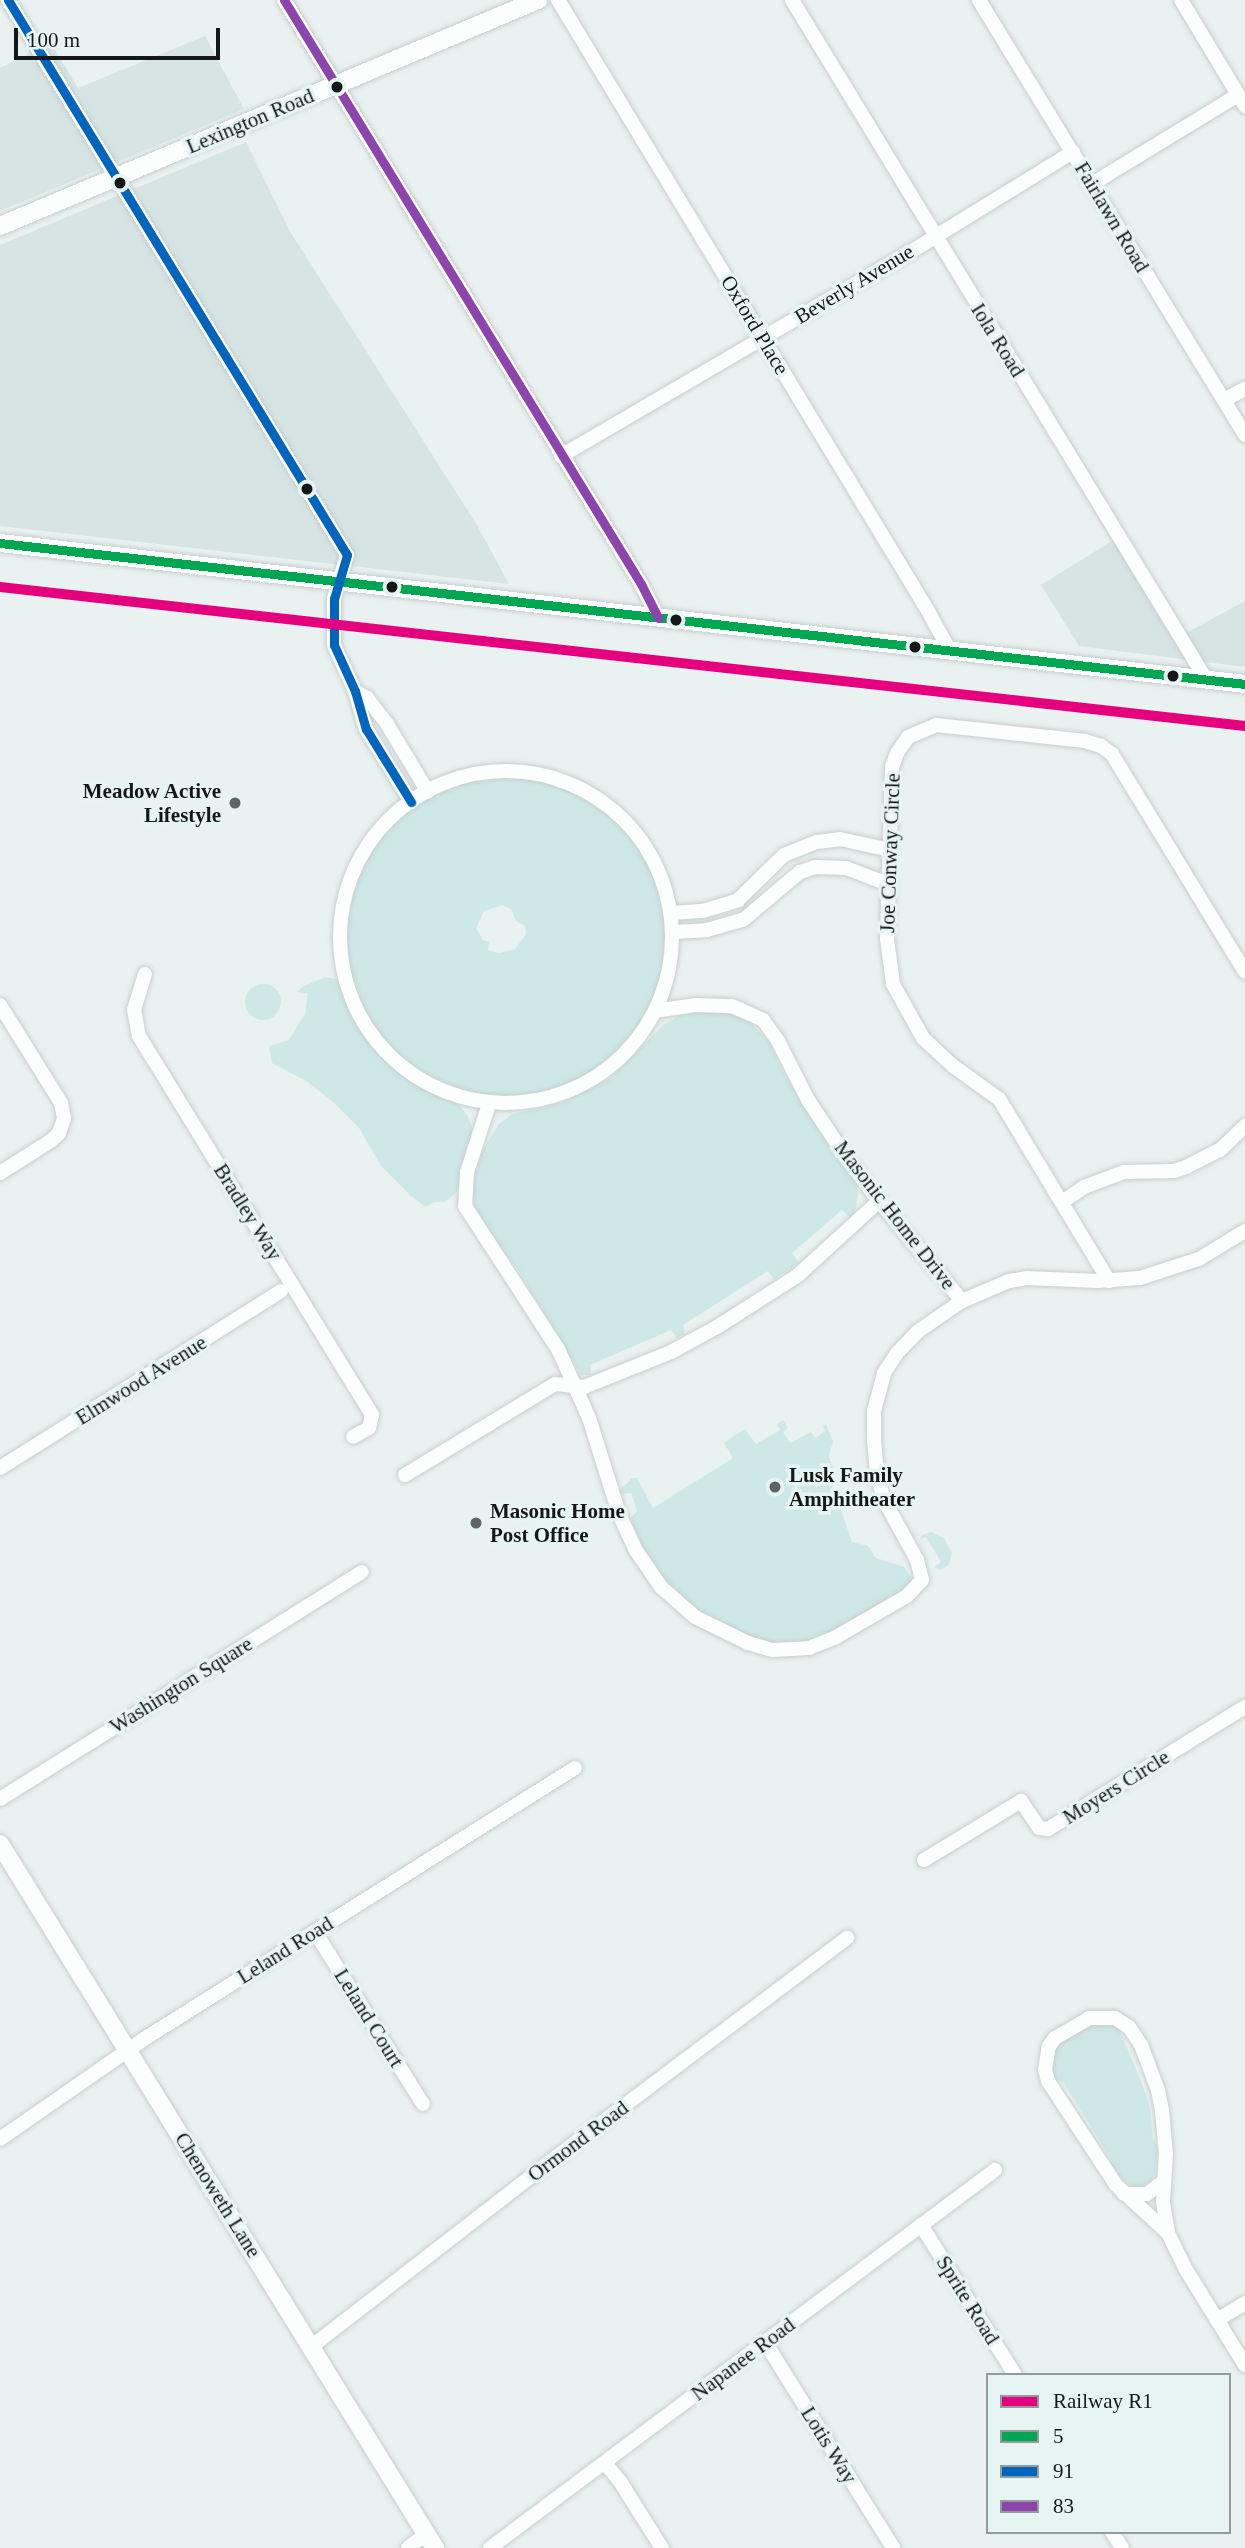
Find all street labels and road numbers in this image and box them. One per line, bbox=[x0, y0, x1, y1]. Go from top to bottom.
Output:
street label: Lexington Road bbox=[183, 83, 317, 159]
street label: Fairlawn Road bbox=[1069, 157, 1155, 277]
street label: Beverly Avenue bbox=[789, 238, 919, 330]
street label: Oxford Place bbox=[716, 271, 794, 379]
street label: Iola Road bbox=[966, 298, 1030, 382]
street label: Joe Conway Circle bbox=[875, 773, 905, 933]
street label: Masonic Home Drive bbox=[829, 1136, 961, 1294]
street label: Bradley Way bbox=[208, 1159, 288, 1265]
street label: Elmwood Avenue bbox=[70, 1329, 212, 1431]
street label: Washington Square bbox=[105, 1631, 257, 1739]
street label: Moyers Circle bbox=[1058, 1744, 1174, 1830]
street label: Leland Road bbox=[233, 1911, 337, 1989]
street label: Leland Court bbox=[329, 1964, 409, 2072]
street label: Ormond Road bbox=[523, 2095, 633, 2187]
street label: Chenoweth Lane bbox=[169, 2128, 267, 2262]
street label: Sprite Road bbox=[931, 2251, 1005, 2349]
street label: Napanee Road bbox=[686, 2312, 800, 2406]
street label: Lotis Way bbox=[795, 2402, 863, 2488]

